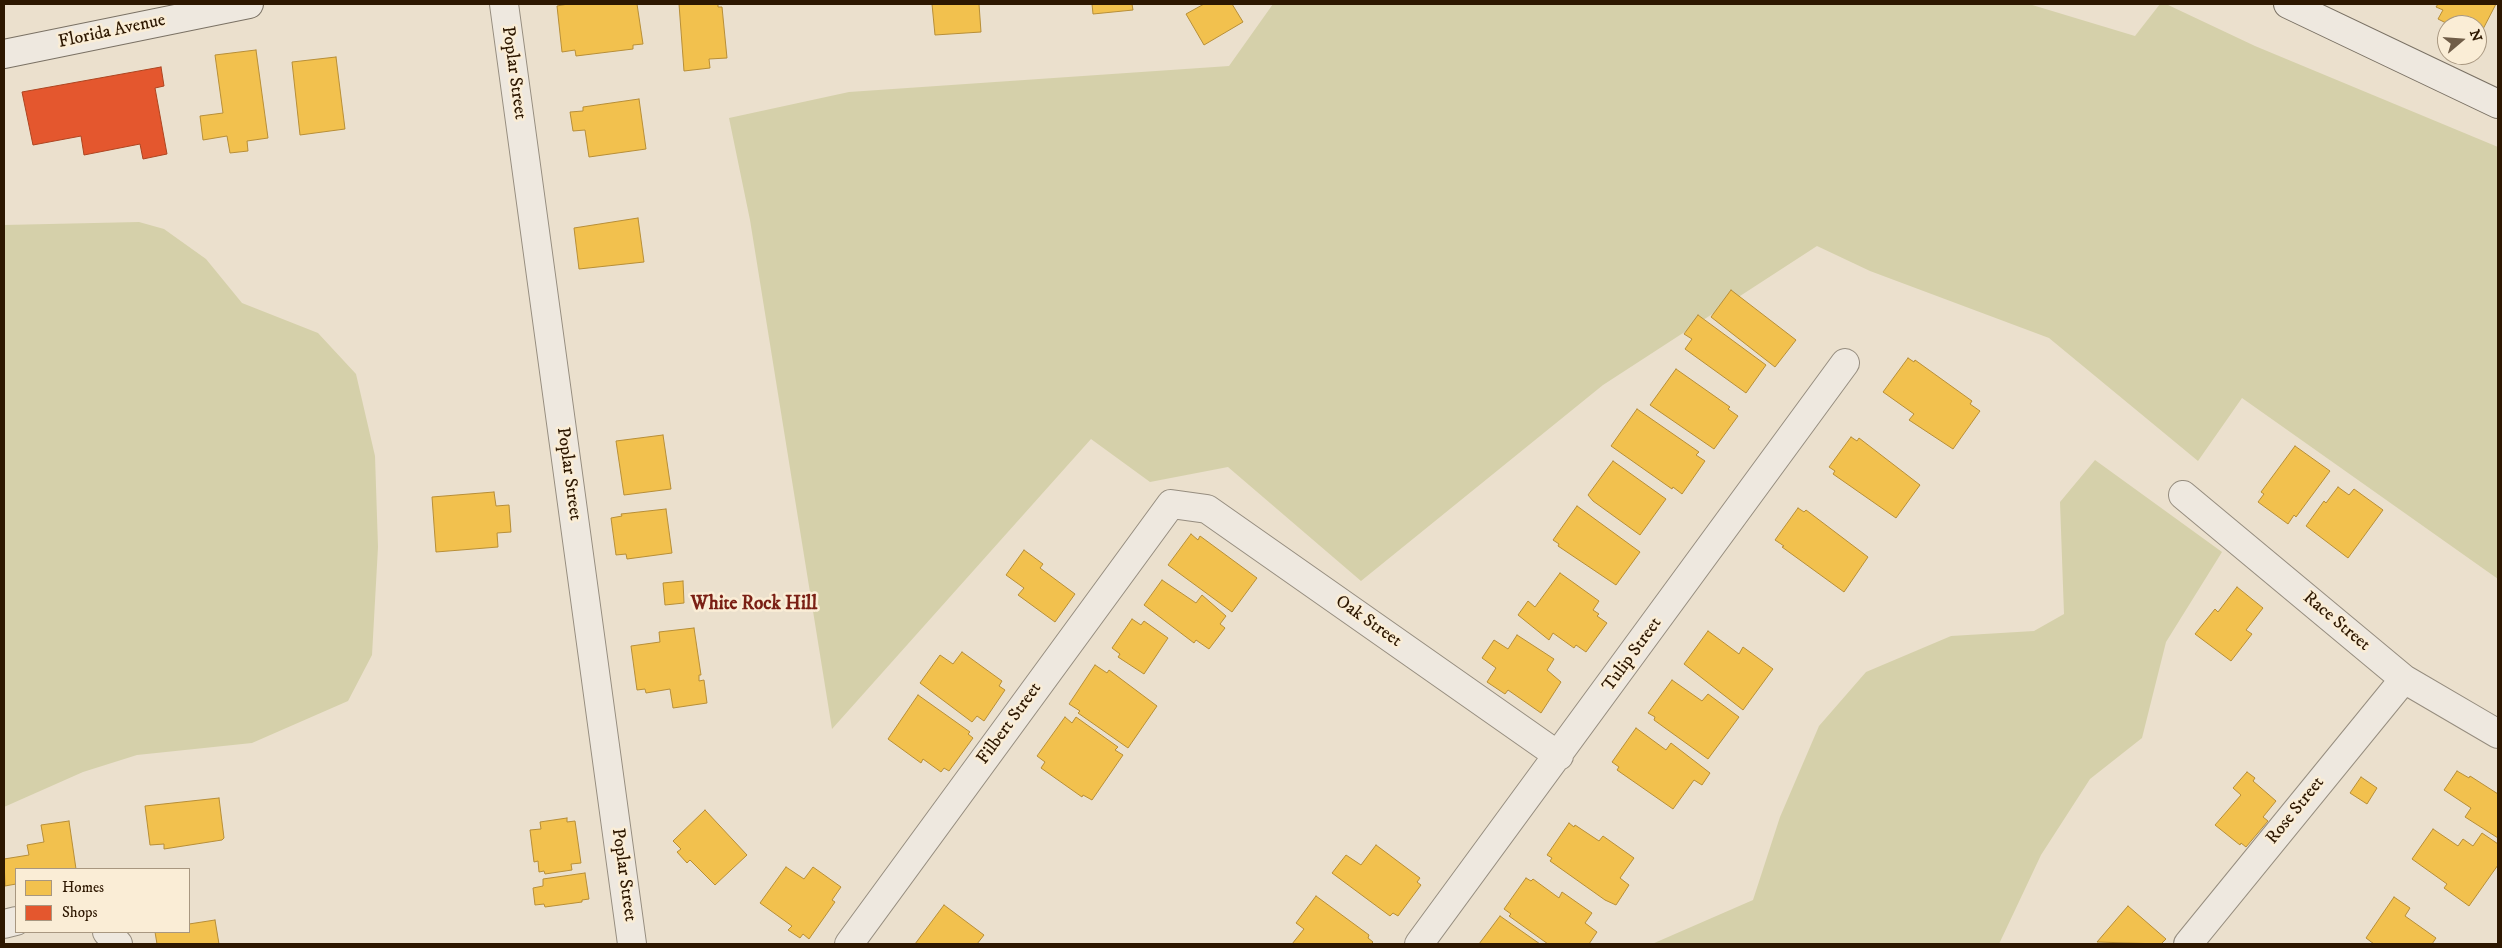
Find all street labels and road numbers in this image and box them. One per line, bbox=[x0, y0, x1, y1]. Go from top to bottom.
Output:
street label: Florida Avenue bbox=[57, 10, 167, 54]
street label: Poplar Street bbox=[496, 25, 530, 121]
street label: Poplar Street bbox=[551, 426, 585, 522]
street label: Race Street bbox=[2298, 588, 2374, 656]
street label: Oak Street bbox=[1331, 591, 1405, 653]
street label: Tulip Street bbox=[1599, 614, 1667, 696]
street label: Filbert Street bbox=[973, 679, 1047, 769]
street label: Rose Street bbox=[2262, 773, 2330, 849]
street label: Poplar Street bbox=[606, 827, 640, 923]

